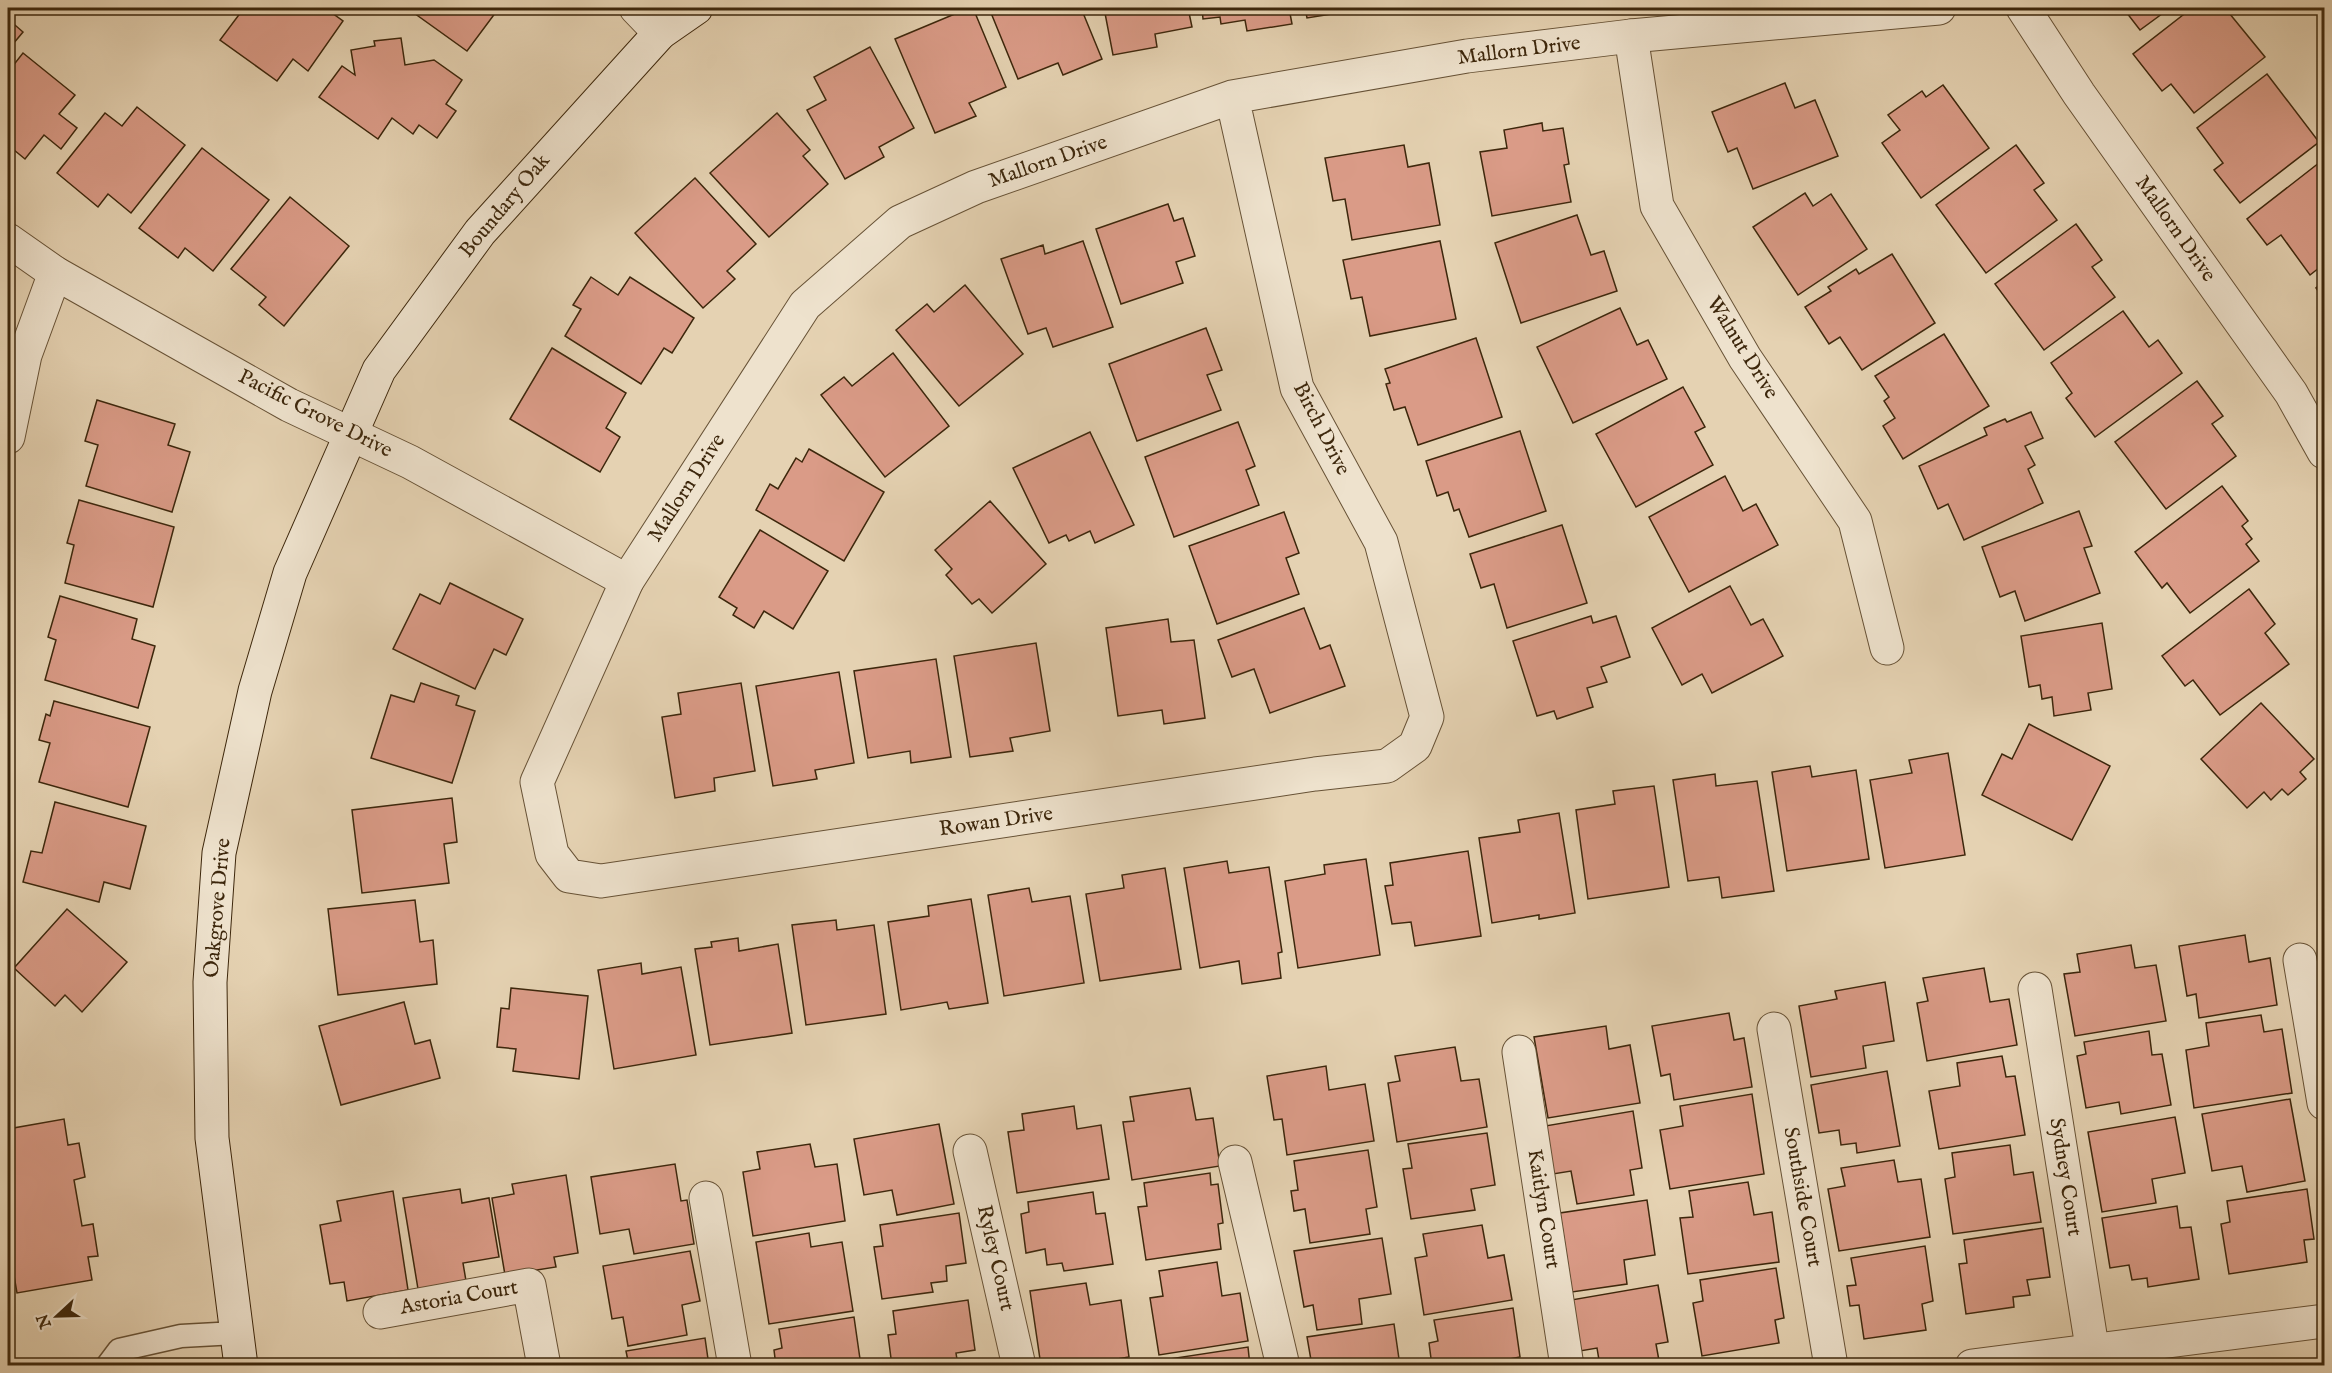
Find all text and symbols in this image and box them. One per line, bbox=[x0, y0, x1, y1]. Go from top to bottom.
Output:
street label: Mallorn Drive bbox=[1456, 30, 1582, 72]
street label: Mallorn Drive bbox=[985, 129, 1111, 195]
street label: Boundary Oak bbox=[454, 148, 557, 264]
street label: Mallorn Drive bbox=[2128, 171, 2222, 288]
street label: Walnut Drive bbox=[1700, 292, 1784, 405]
street label: Pacific Grove Drive bbox=[233, 364, 397, 465]
street label: Birch Drive bbox=[1286, 378, 1356, 480]
street label: Mallorn Drive bbox=[642, 428, 732, 547]
street label: Rowan Drive bbox=[937, 801, 1055, 843]
street label: Oakgrove Drive bbox=[198, 837, 238, 979]
street label: Sydney Court bbox=[2042, 1116, 2088, 1238]
street label: Southside Court bbox=[1776, 1125, 1828, 1269]
street label: Kaitlyn Court bbox=[1520, 1147, 1566, 1271]
street label: Ryley Court bbox=[970, 1203, 1020, 1313]
street label: Astoria Court bbox=[397, 1274, 520, 1322]
north arrow bbox=[27, 1286, 87, 1346]
text: N bbox=[33, 1311, 57, 1332]

